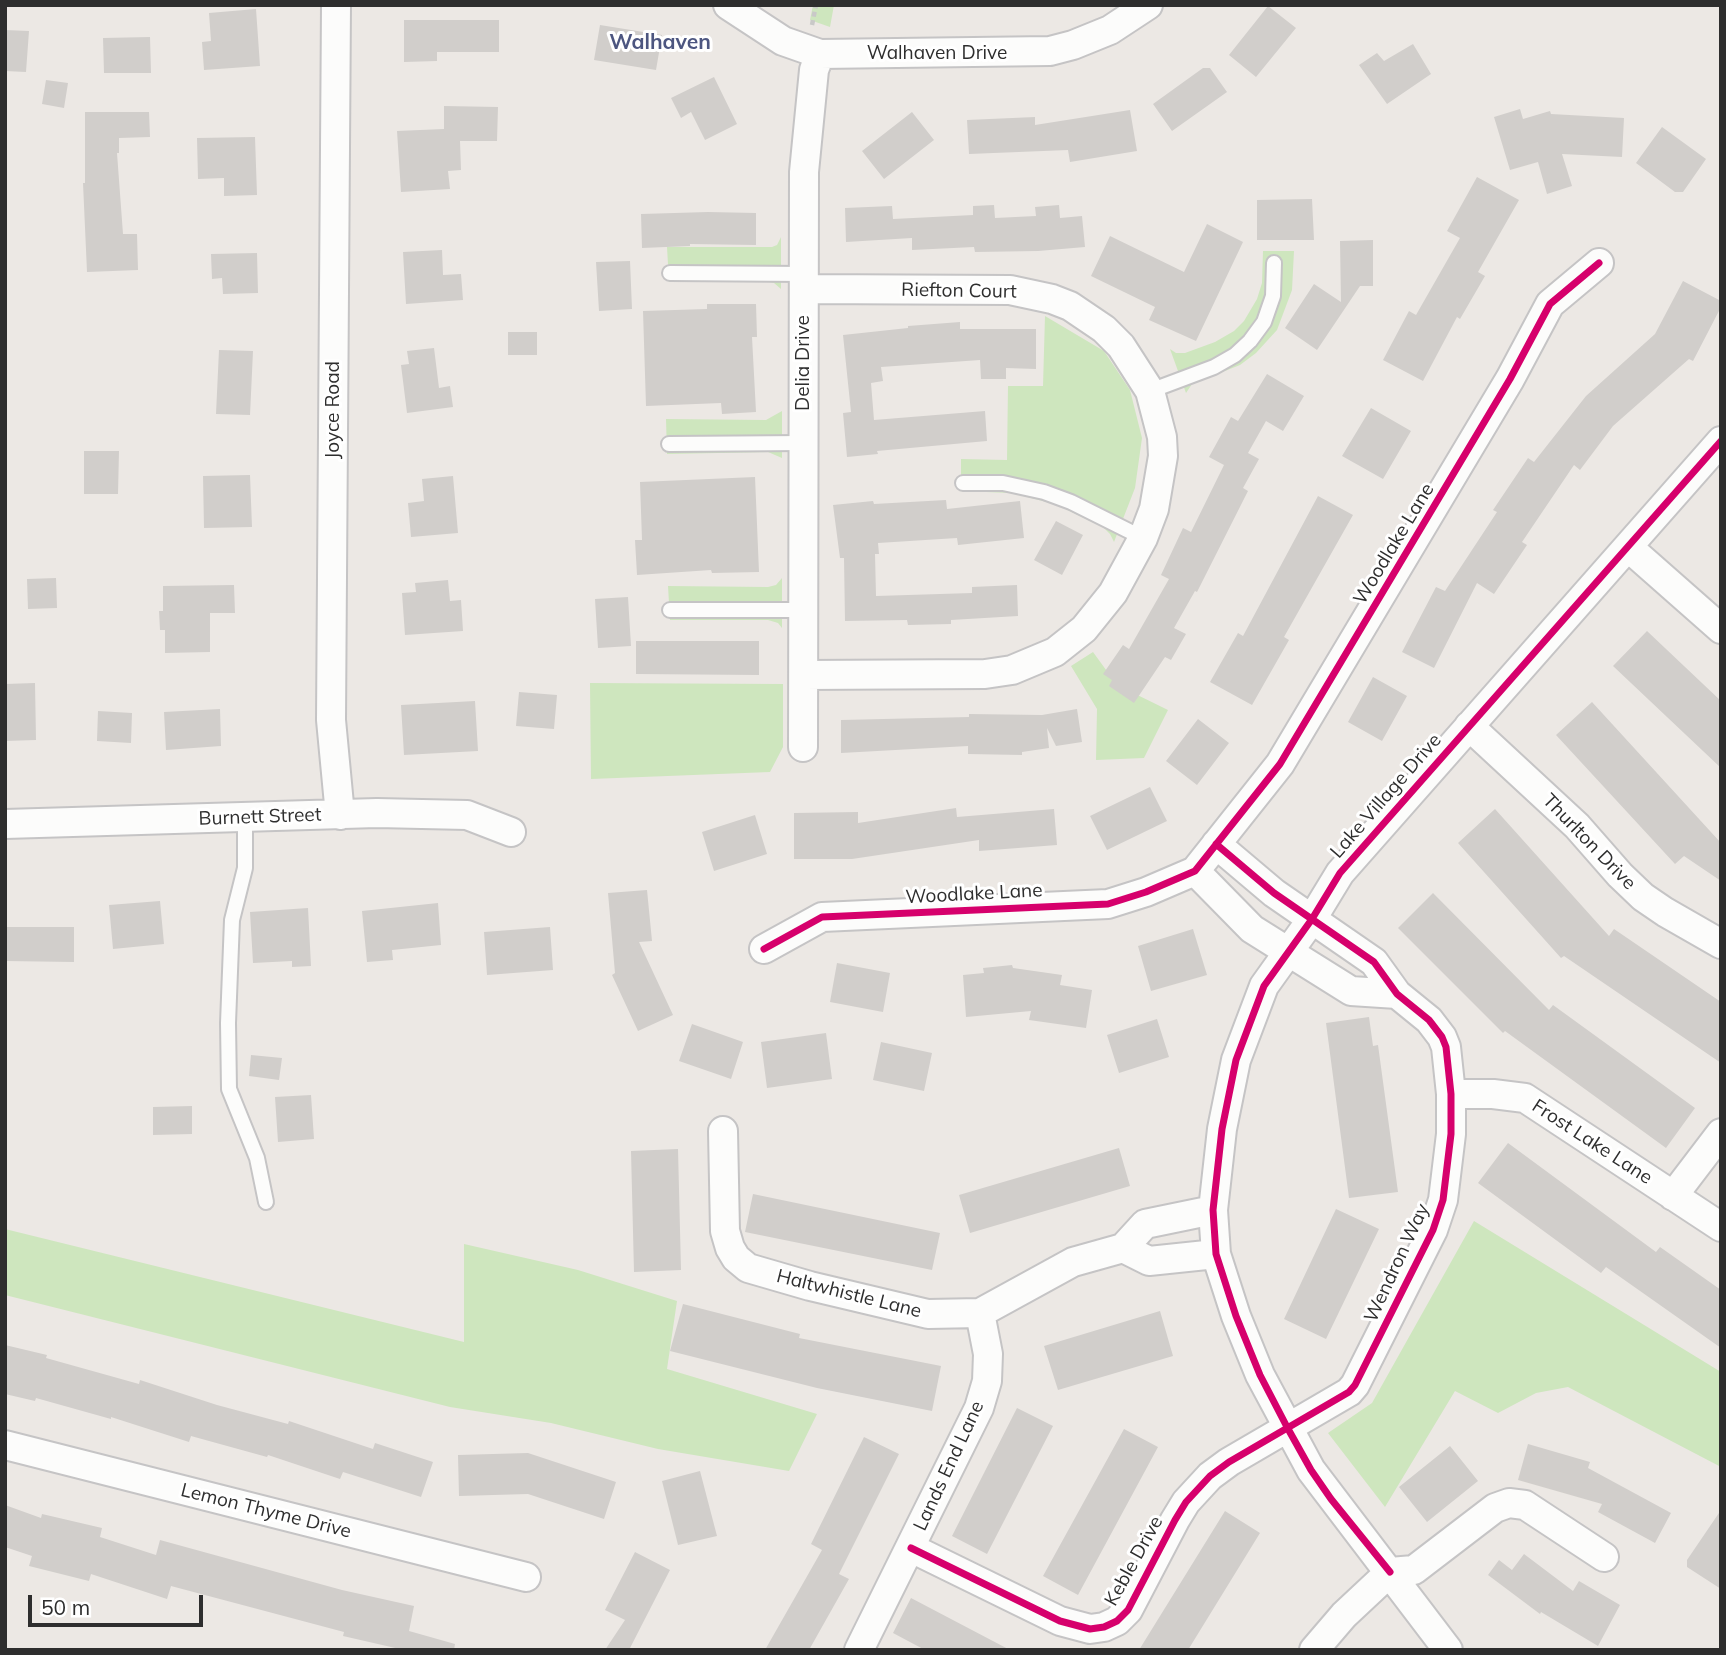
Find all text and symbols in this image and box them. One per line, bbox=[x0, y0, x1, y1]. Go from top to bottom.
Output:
district label: Walhaven bbox=[609, 30, 711, 56]
street label: Walhaven Drive bbox=[867, 42, 1007, 64]
street label: Riefton Court bbox=[901, 279, 1017, 303]
street label: Delia Drive bbox=[792, 315, 814, 411]
street label: Joyce Road bbox=[322, 361, 344, 459]
street label: Woodlake Lane bbox=[1349, 479, 1439, 609]
street label: Lake Village Drive bbox=[1326, 729, 1446, 863]
street label: Thurlton Drive bbox=[1538, 789, 1640, 895]
street label: Burnett Street bbox=[198, 803, 322, 831]
street label: Woodlake Lane bbox=[905, 879, 1043, 909]
street label: Frost Lake Lane bbox=[1528, 1095, 1656, 1189]
street label: Wendron Way bbox=[1360, 1200, 1434, 1326]
street label: Haltwhistle Lane bbox=[774, 1265, 924, 1323]
street label: Lands End Lane bbox=[909, 1397, 989, 1535]
street label: Lemon Thyme Drive bbox=[178, 1479, 354, 1543]
street label: Keble Drive bbox=[1100, 1512, 1168, 1610]
scale bar bbox=[32, 1582, 206, 1626]
text: 50 m bbox=[41, 1594, 90, 1620]

